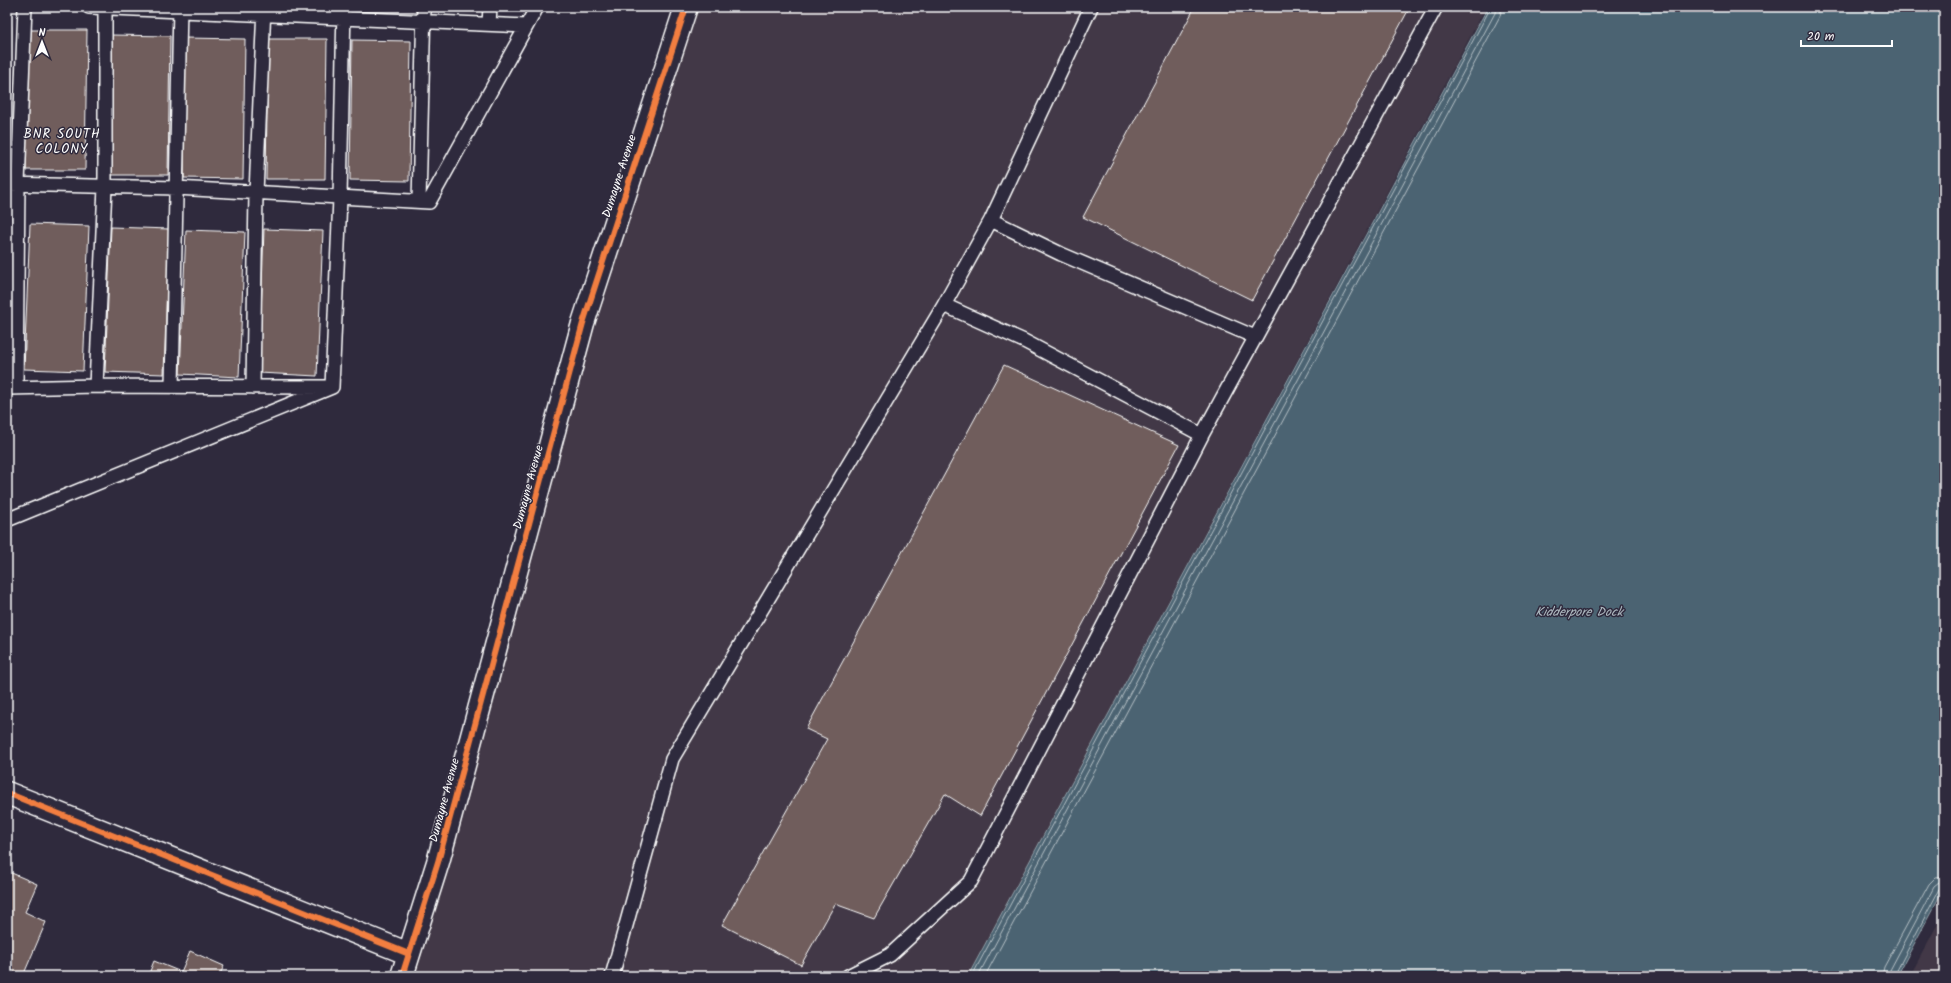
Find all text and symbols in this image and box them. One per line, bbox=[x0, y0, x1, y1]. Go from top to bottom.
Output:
north arrow bbox=[22, 22, 62, 62]
scale bar bbox=[1801, 22, 1892, 48]
text: N bbox=[39, 24, 46, 42]
text: 20 m bbox=[1807, 27, 1835, 46]
district label: BNR SOUTH COLONY bbox=[23, 124, 101, 160]
street label: Dumayne Avenue bbox=[597, 132, 642, 220]
street label: Dumayne Avenue bbox=[508, 442, 549, 531]
water label: Kidderpore Dock bbox=[1535, 602, 1625, 623]
street label: Dumayne Avenue bbox=[424, 755, 465, 844]

